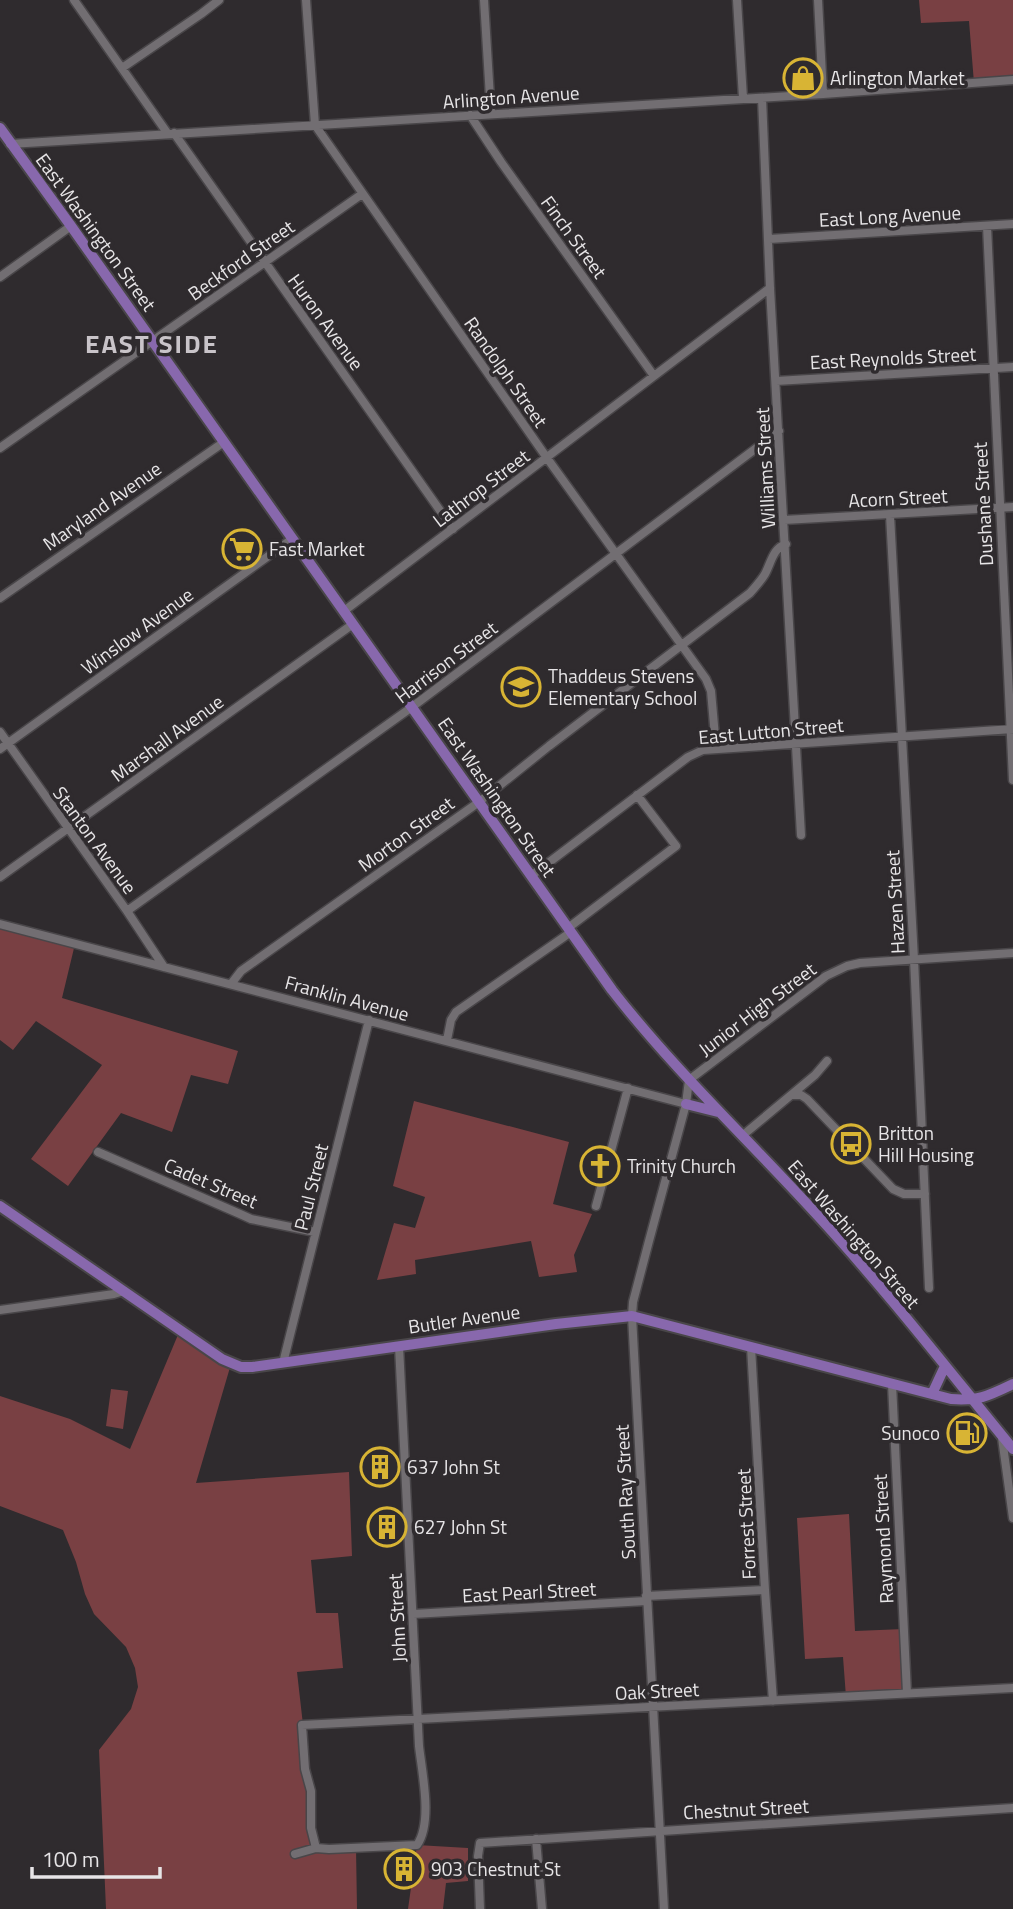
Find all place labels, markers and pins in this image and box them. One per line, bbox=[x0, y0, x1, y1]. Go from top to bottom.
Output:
shop icon: Arlington Market bbox=[782, 57, 824, 99]
place label: Arlington Market bbox=[830, 63, 965, 92]
supermarket icon: Fast Market bbox=[221, 528, 263, 570]
place label: Fast Market bbox=[269, 534, 365, 563]
place label: Thaddeus Stevens Elementary School bbox=[548, 661, 697, 712]
school or university icon: Thaddeus Stevens Elementary School bbox=[500, 666, 542, 708]
place label: Britton Hill Housing bbox=[878, 1118, 974, 1169]
bus stop icon: Britton Hill Housing bbox=[830, 1123, 872, 1165]
church icon: Trinity Church bbox=[579, 1145, 621, 1187]
place label: Trinity Church bbox=[627, 1151, 736, 1180]
fuel station icon: Sunoco bbox=[946, 1412, 988, 1454]
place label: Sunoco bbox=[881, 1418, 940, 1447]
building icon: 637 John St bbox=[359, 1446, 401, 1488]
place label: 637 John St bbox=[407, 1452, 500, 1481]
building icon: 627 John St bbox=[366, 1506, 408, 1548]
place label: 627 John St bbox=[414, 1512, 507, 1541]
building icon: 903 Chestnut St bbox=[383, 1848, 425, 1890]
place label: 903 Chestnut St bbox=[431, 1854, 561, 1883]

